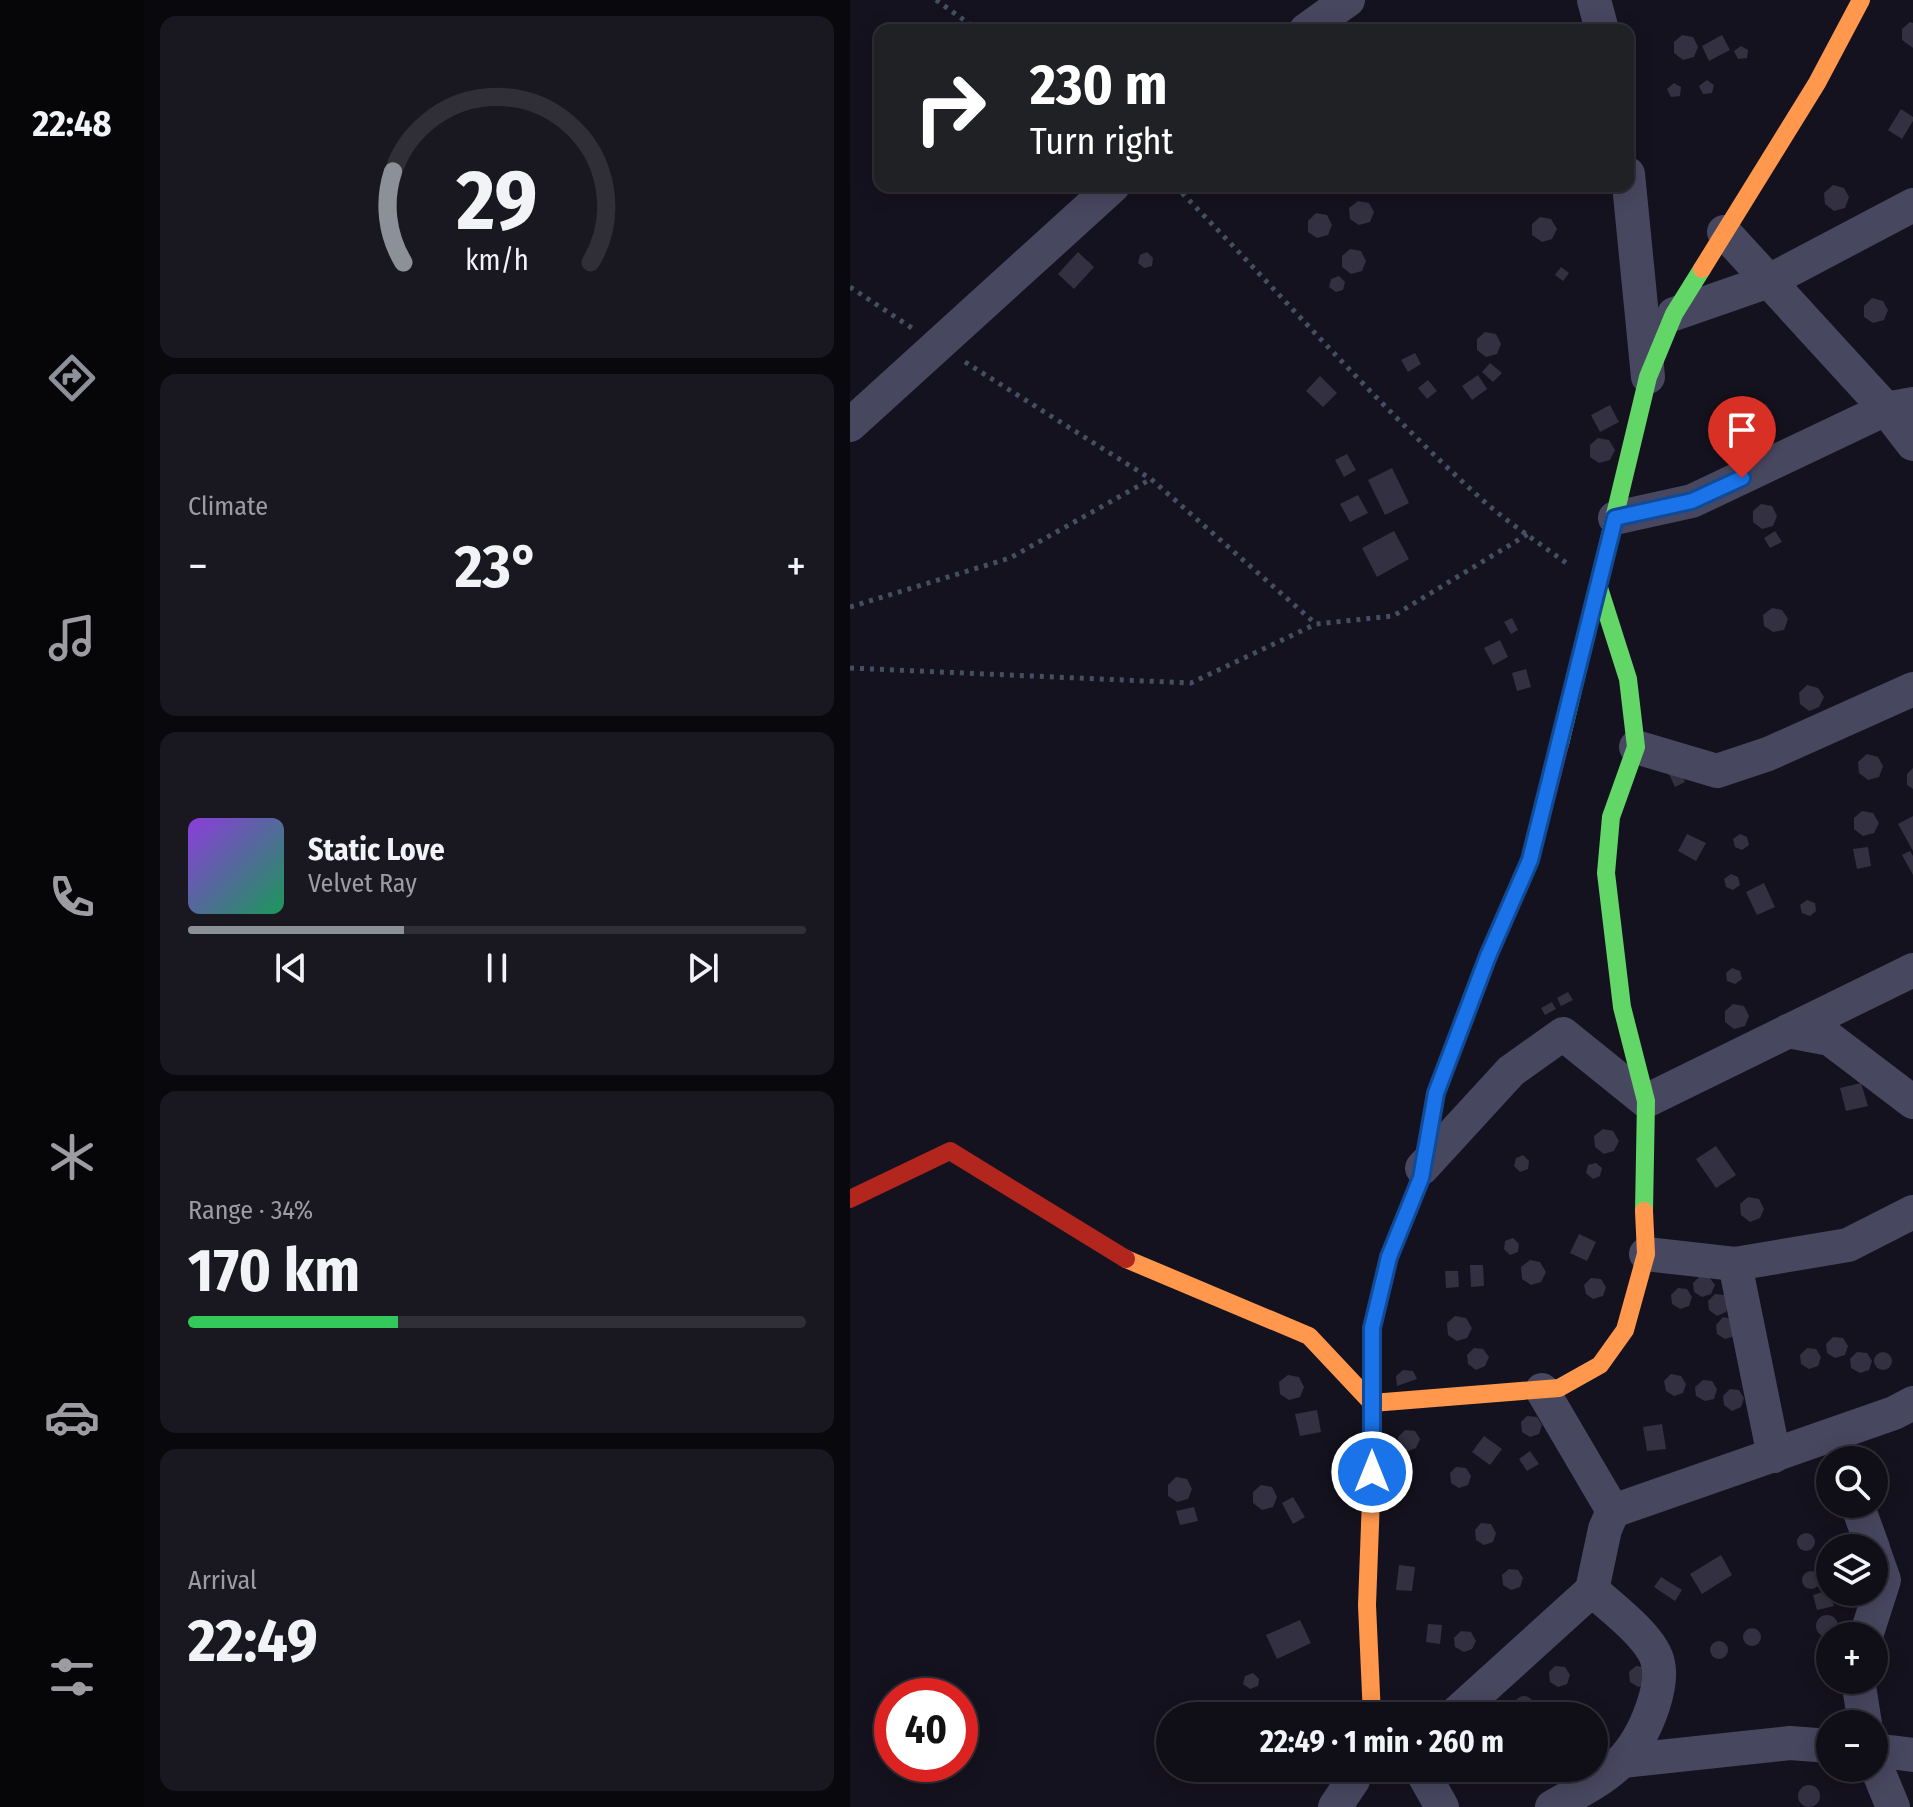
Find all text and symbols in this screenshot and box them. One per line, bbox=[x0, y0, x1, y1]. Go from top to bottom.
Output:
text: 230 m bbox=[1030, 52, 1167, 119]
icon: right bbox=[898, 56, 1002, 160]
text: 22:48 bbox=[33, 102, 111, 146]
text: Turn right bbox=[1030, 120, 1173, 164]
text: 29 bbox=[455, 151, 538, 251]
text: km/h bbox=[465, 243, 529, 278]
icon: directions bbox=[44, 350, 100, 406]
pin bbox=[1708, 396, 1776, 478]
icon: arrive bbox=[1720, 408, 1764, 452]
text: Climate bbox=[188, 491, 268, 522]
text: 23° bbox=[455, 531, 539, 603]
text: − bbox=[188, 540, 208, 593]
text: + bbox=[786, 540, 806, 593]
icon: music bbox=[44, 610, 100, 666]
text: Static Love bbox=[308, 832, 445, 868]
text: Velvet Ray bbox=[308, 868, 417, 899]
icon: phone bbox=[44, 869, 100, 925]
icon: previous bbox=[269, 946, 313, 990]
icon: pause bbox=[475, 946, 519, 990]
icon: next bbox=[681, 946, 725, 990]
icon: climate bbox=[44, 1129, 100, 1185]
text: Range · 34% bbox=[188, 1195, 313, 1226]
text: 170 km bbox=[188, 1235, 360, 1307]
icon: car bbox=[44, 1389, 100, 1445]
position arrow bbox=[1330, 1430, 1414, 1514]
map controls bbox=[1816, 1446, 1888, 1782]
button: search bbox=[1816, 1446, 1888, 1518]
button: layers bbox=[1816, 1534, 1888, 1606]
text: Arrival bbox=[188, 1565, 257, 1596]
text: 22:49 bbox=[188, 1605, 318, 1677]
button: + bbox=[1816, 1622, 1888, 1694]
icon: filters bbox=[44, 1649, 100, 1705]
speed limit sign: 40 bbox=[874, 1678, 978, 1782]
button: − bbox=[1816, 1710, 1888, 1782]
text: 22:49 · 1 min · 260 m bbox=[1260, 1724, 1504, 1760]

